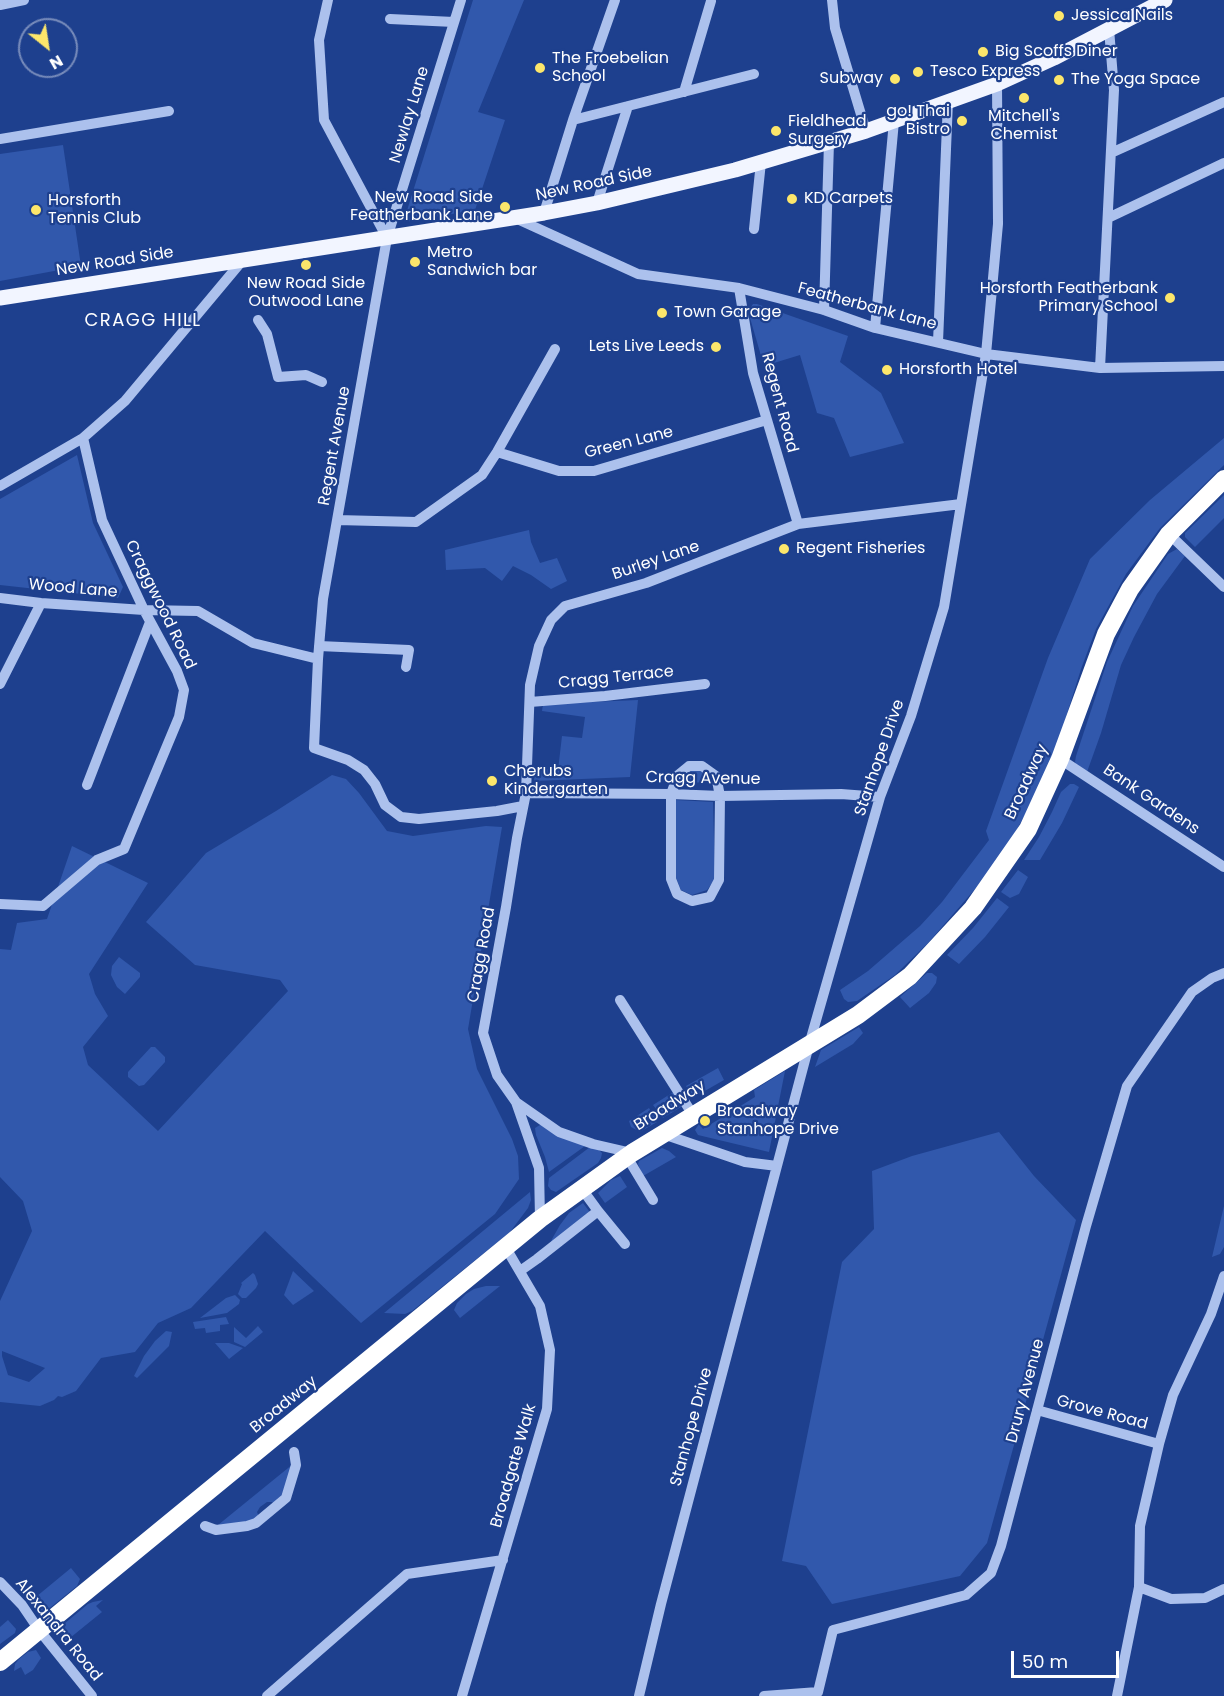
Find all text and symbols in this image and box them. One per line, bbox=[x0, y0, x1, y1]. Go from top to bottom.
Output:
place label: Jessica Nails bbox=[1071, 6, 1173, 26]
marker: Jessica Nails bbox=[1052, 9, 1066, 23]
north arrow bbox=[18, 18, 78, 78]
place label: Big Scoffs Diner bbox=[995, 42, 1118, 62]
marker: Big Scoffs Diner bbox=[976, 45, 990, 59]
text: N bbox=[45, 49, 67, 75]
place label: The Froebelian School bbox=[552, 49, 669, 87]
marker: The Froebelian School bbox=[533, 61, 547, 75]
place label: Tesco Express bbox=[930, 62, 1040, 82]
street label: Newlay Lane bbox=[386, 64, 434, 166]
marker: Tesco Express bbox=[911, 65, 925, 79]
place label: Subway bbox=[820, 69, 883, 89]
place label: The Yoga Space bbox=[1071, 70, 1200, 90]
marker: Subway bbox=[888, 72, 902, 86]
marker: The Yoga Space bbox=[1052, 73, 1066, 87]
marker: Mitchell's Chemist bbox=[1017, 91, 1031, 105]
place label: go! Thai Bistro bbox=[886, 102, 950, 140]
place label: Mitchell's Chemist bbox=[988, 107, 1060, 145]
place label: Fieldhead Surgery bbox=[788, 112, 866, 150]
marker: go! Thai Bistro bbox=[955, 114, 969, 128]
marker: Fieldhead Surgery bbox=[769, 124, 783, 138]
street label: New Road Side bbox=[534, 162, 654, 206]
place label: New Road Side Featherbank Lane bbox=[350, 188, 493, 226]
place label: KD Carpets bbox=[804, 189, 893, 209]
place label: Horsforth Tennis Club bbox=[48, 191, 141, 229]
marker: KD Carpets bbox=[785, 192, 799, 206]
marker: New Road Side Featherbank Lane bbox=[498, 200, 512, 214]
marker: Horsforth Tennis Club bbox=[29, 203, 43, 217]
street label: New Road Side bbox=[55, 243, 175, 281]
place label: Metro Sandwich bar bbox=[427, 243, 537, 281]
marker: Metro Sandwich bar bbox=[408, 255, 422, 269]
marker: New Road Side Outwood Lane bbox=[299, 258, 313, 272]
place label: New Road Side Outwood Lane bbox=[247, 274, 365, 312]
street label: Featherbank Lane bbox=[795, 279, 939, 335]
place label: Horsforth Featherbank Primary School bbox=[980, 279, 1158, 317]
marker: Horsforth Featherbank Primary School bbox=[1163, 291, 1177, 305]
place label: Town Garage bbox=[674, 303, 781, 323]
marker: Town Garage bbox=[655, 306, 669, 320]
district label: CRAGG HILL bbox=[84, 310, 202, 332]
place label: Lets Live Leeds bbox=[589, 337, 704, 357]
marker: Lets Live Leeds bbox=[709, 340, 723, 354]
street label: Regent Road bbox=[756, 351, 802, 455]
place label: Horsforth Hotel bbox=[899, 360, 1017, 380]
marker: Horsforth Hotel bbox=[880, 363, 894, 377]
street label: Regent Avenue bbox=[315, 385, 355, 507]
street label: Green Lane bbox=[583, 423, 675, 463]
street label: Craggwood Road bbox=[120, 537, 200, 673]
street label: Burley Lane bbox=[610, 537, 702, 585]
place label: Regent Fisheries bbox=[796, 539, 925, 559]
marker: Regent Fisheries bbox=[777, 542, 791, 556]
street label: Wood Lane bbox=[28, 576, 118, 602]
street label: Cragg Terrace bbox=[557, 662, 675, 694]
street label: Stanhope Drive bbox=[851, 697, 909, 819]
street label: Broadway bbox=[1001, 741, 1053, 823]
street label: Bank Gardens bbox=[1099, 761, 1203, 839]
place label: Cherubs Kindergarten bbox=[504, 762, 608, 800]
street label: Cragg Avenue bbox=[645, 768, 761, 790]
marker: Cherubs Kindergarten bbox=[485, 774, 499, 788]
street label: Cragg Road bbox=[464, 906, 500, 1004]
street label: Broadway bbox=[631, 1077, 709, 1135]
place label: Broadway Stanhope Drive bbox=[717, 1102, 839, 1140]
marker: Broadway Stanhope Drive bbox=[698, 1114, 712, 1128]
street label: Drury Avenue bbox=[1003, 1337, 1049, 1445]
street label: Stanhope Drive bbox=[667, 1366, 717, 1488]
street label: Broadway bbox=[247, 1372, 321, 1438]
street label: Grove Road bbox=[1054, 1392, 1150, 1434]
street label: Broadgate Walk bbox=[487, 1402, 541, 1530]
street label: Alexandra Road bbox=[11, 1575, 105, 1685]
scale bar bbox=[1014, 1639, 1122, 1677]
text: 50 m bbox=[1022, 1649, 1068, 1674]

